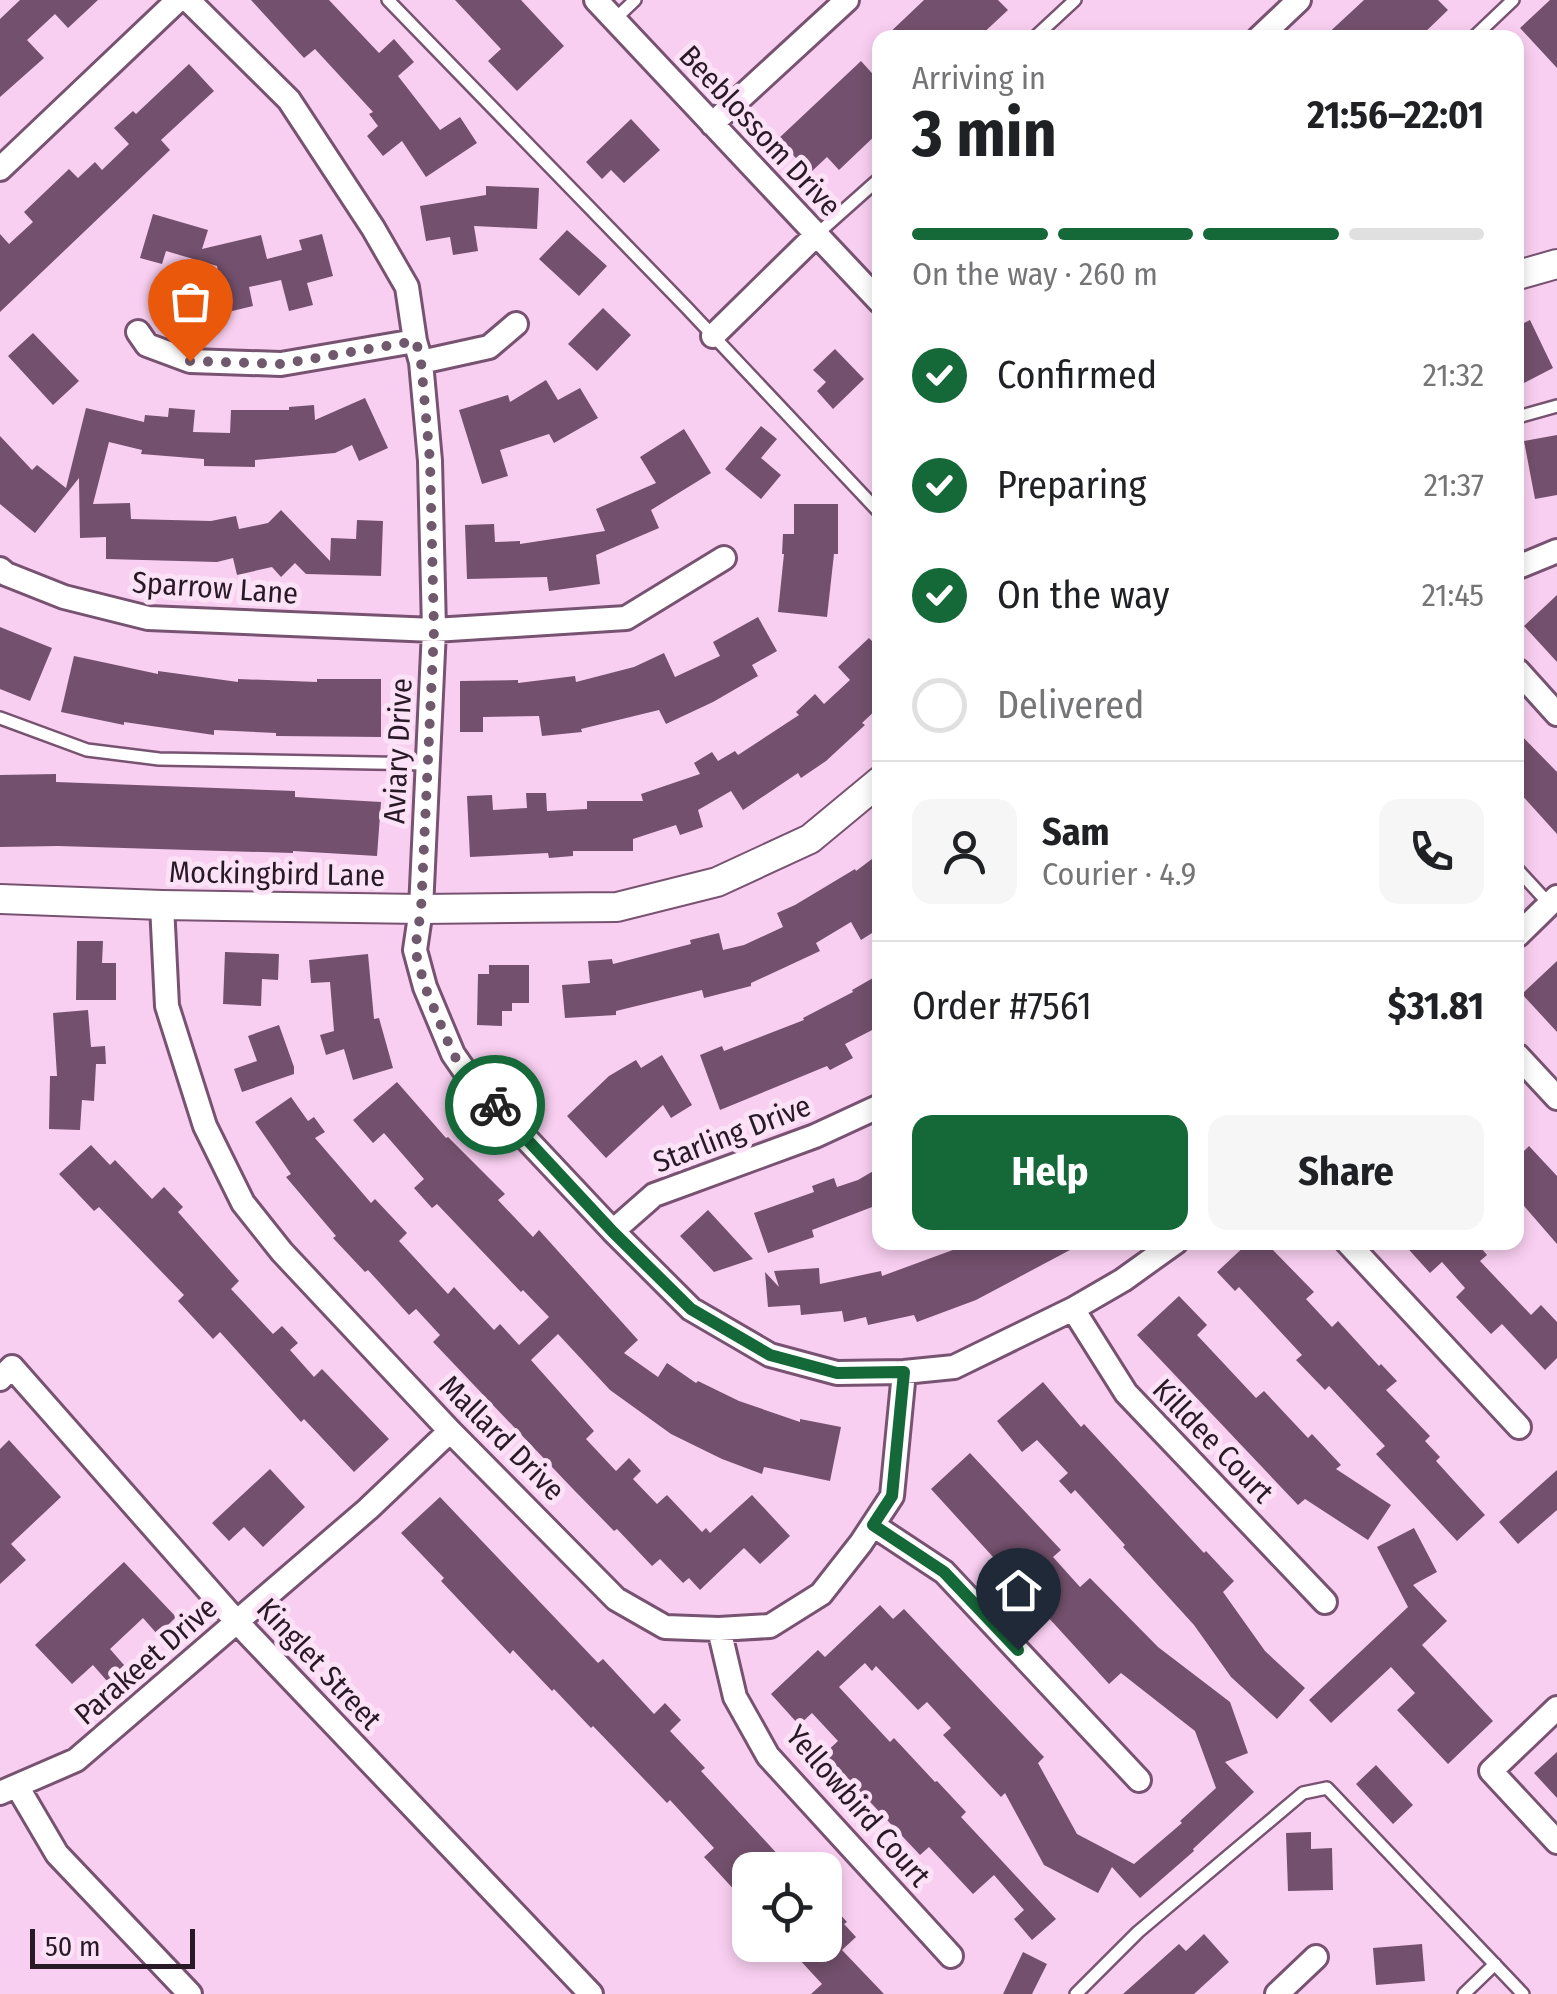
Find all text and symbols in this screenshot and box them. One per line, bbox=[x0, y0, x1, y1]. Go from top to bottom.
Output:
street label: Beeblossom Drive bbox=[672, 38, 848, 224]
text: Arriving in bbox=[912, 59, 1046, 97]
text: 21:56–22:01 bbox=[1307, 92, 1484, 138]
text: 3 min bbox=[912, 95, 1057, 173]
text: On the way · 260 m bbox=[912, 255, 1158, 293]
pin bbox=[148, 259, 233, 362]
icon: bag bbox=[163, 274, 218, 329]
icon: check bbox=[912, 348, 967, 403]
text: Confirmed bbox=[997, 352, 1157, 398]
text: 21:32 bbox=[1423, 356, 1484, 394]
icon: check bbox=[912, 458, 967, 513]
text: Preparing bbox=[997, 462, 1146, 508]
text: 21:37 bbox=[1424, 466, 1484, 504]
street label: Sparrow Lane bbox=[131, 564, 299, 612]
icon: check bbox=[912, 568, 967, 623]
text: On the way bbox=[997, 572, 1169, 618]
text: 21:45 bbox=[1422, 576, 1484, 614]
street label: Aviary Drive bbox=[376, 677, 420, 825]
text: Delivered bbox=[997, 682, 1144, 728]
button: person bbox=[912, 799, 1017, 904]
button: phone bbox=[1379, 799, 1484, 904]
text: Sam bbox=[1042, 809, 1110, 855]
street label: Mockingbird Lane bbox=[169, 854, 385, 894]
text: Courier · 4.9 bbox=[1042, 855, 1196, 893]
text: Order #7561 bbox=[912, 983, 1092, 1029]
text: $31.81 bbox=[1388, 983, 1484, 1029]
courier bbox=[445, 1055, 545, 1155]
icon: bike bbox=[468, 1078, 523, 1133]
street label: Starling Drive bbox=[648, 1088, 816, 1180]
button: Help bbox=[912, 1115, 1188, 1230]
button: Share bbox=[1208, 1115, 1484, 1230]
street label: Mallard Drive bbox=[432, 1368, 572, 1508]
street label: Killdee Court bbox=[1145, 1372, 1281, 1511]
pin bbox=[976, 1548, 1061, 1651]
icon: home bbox=[991, 1563, 1046, 1618]
street label: Parakeet Drive bbox=[67, 1589, 225, 1733]
street label: Kinglet Street bbox=[249, 1591, 389, 1737]
street label: Yellowbird Court bbox=[778, 1718, 938, 1894]
map controls bbox=[732, 1852, 842, 1962]
button: locate bbox=[732, 1852, 842, 1962]
scale bar bbox=[30, 1924, 195, 1968]
text: 50 m bbox=[45, 1930, 101, 1963]

